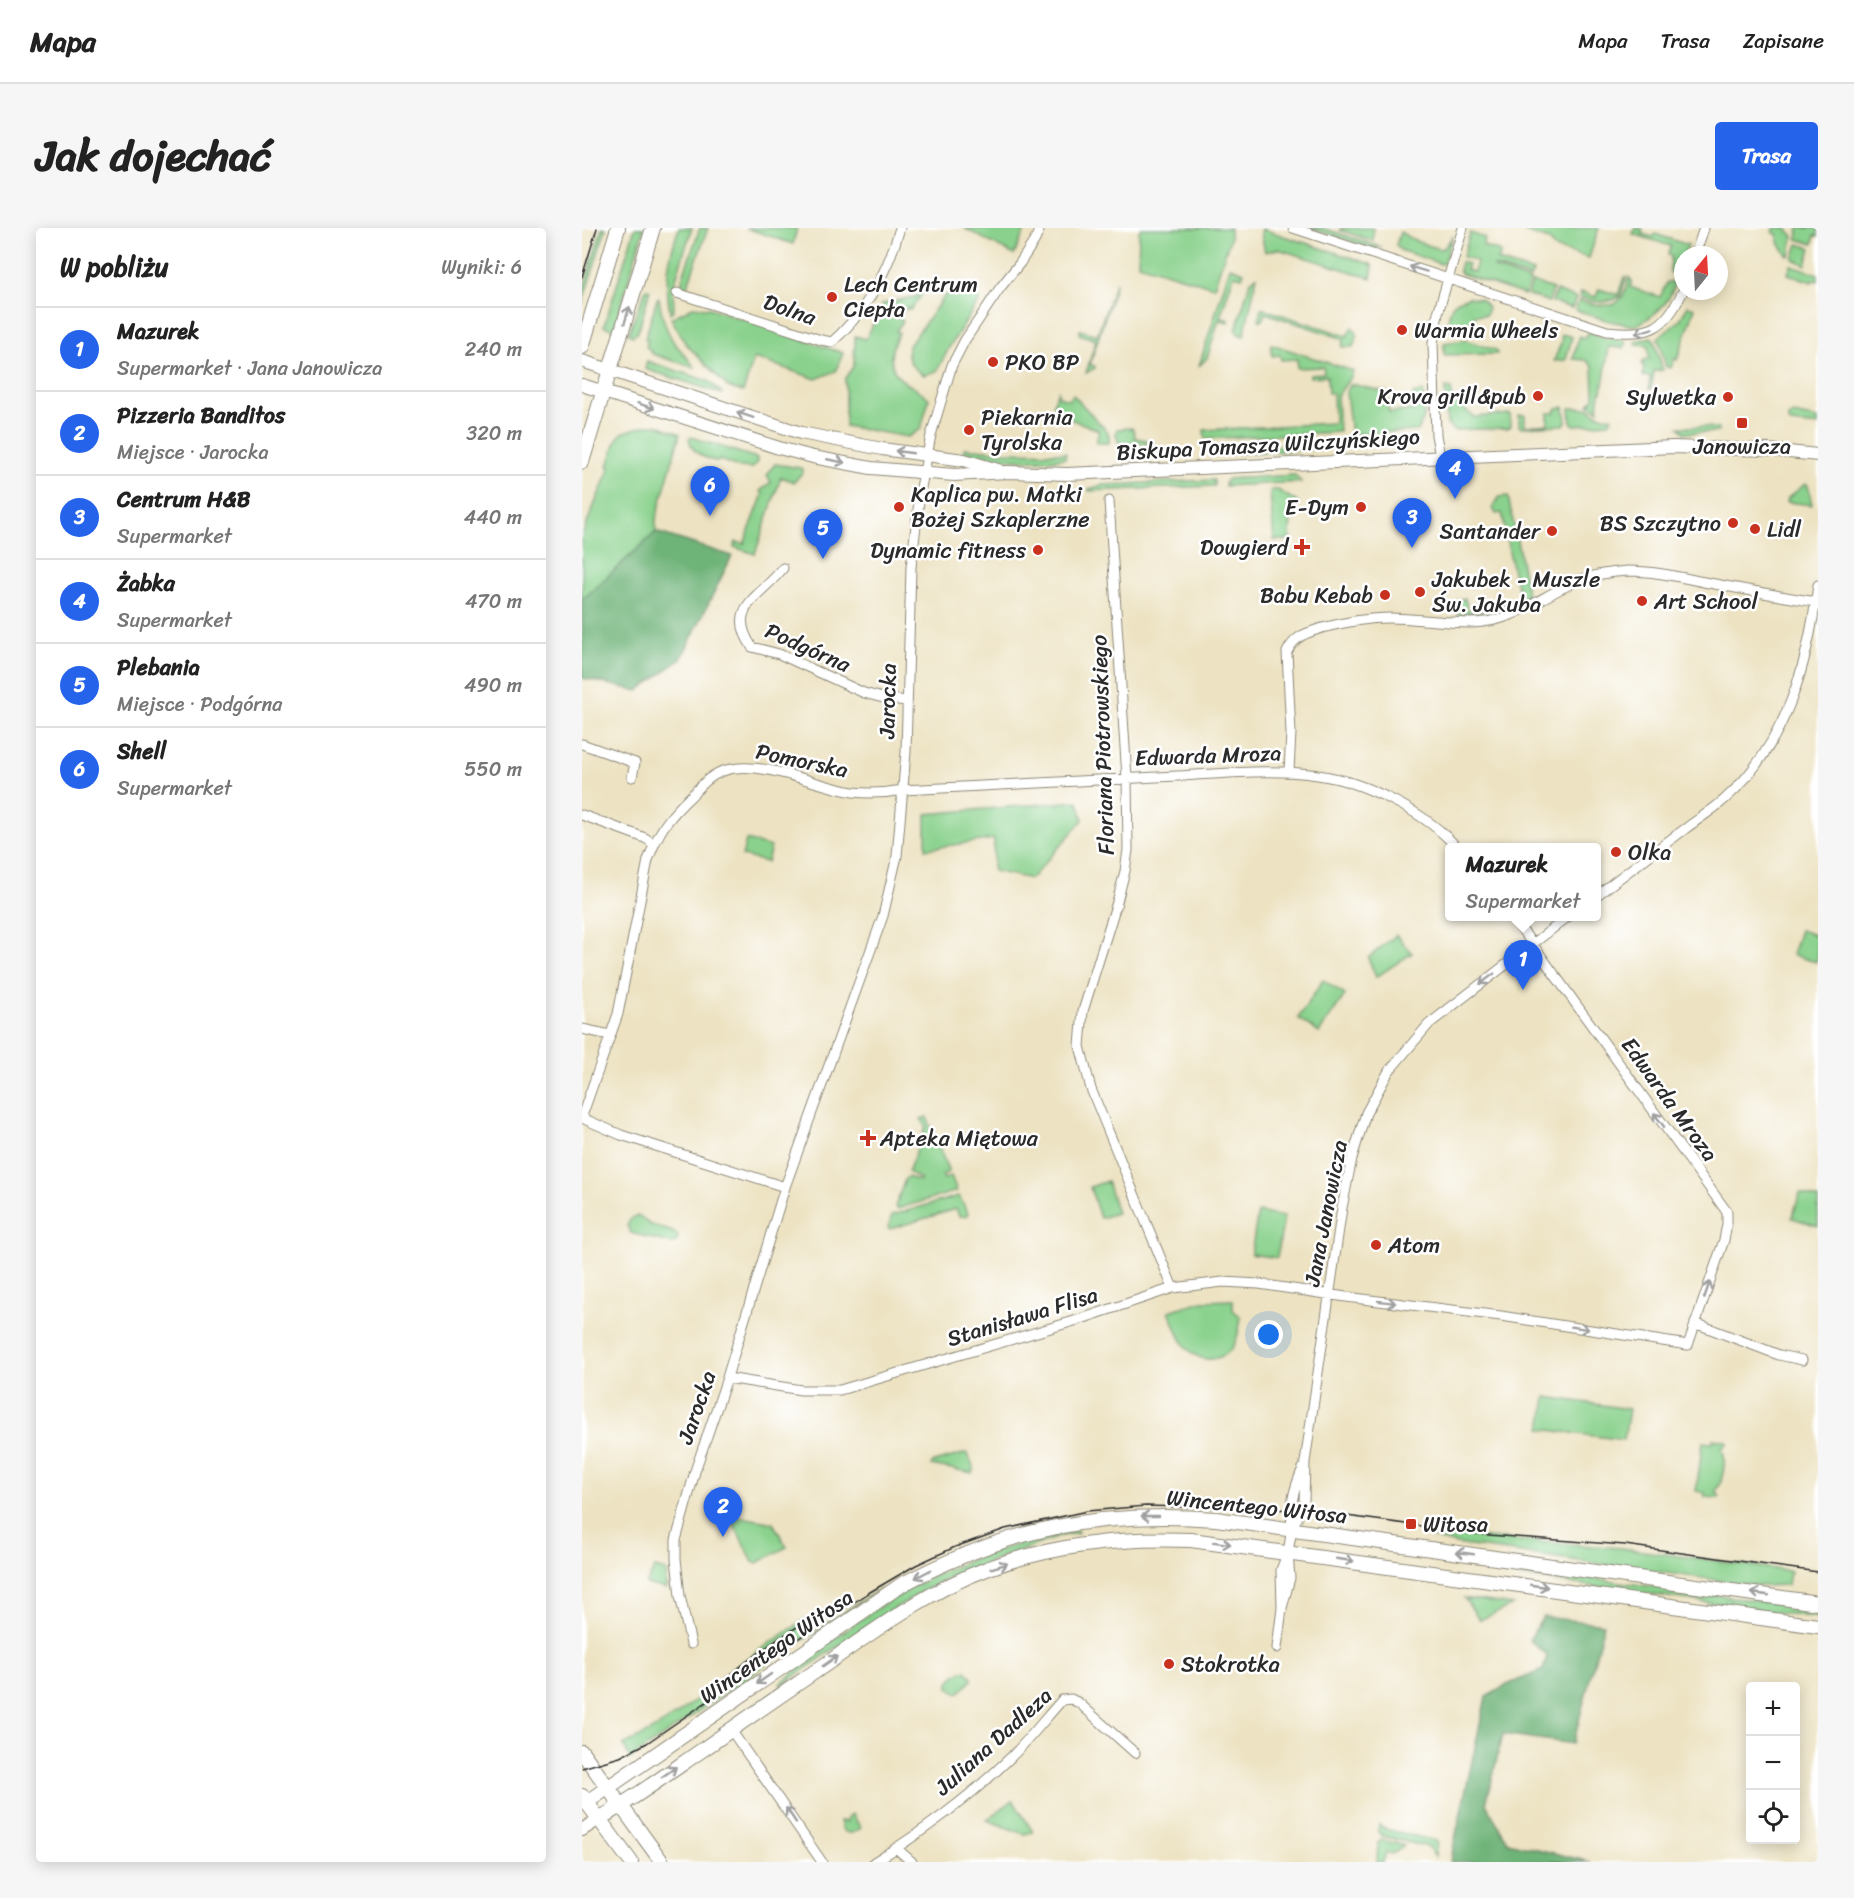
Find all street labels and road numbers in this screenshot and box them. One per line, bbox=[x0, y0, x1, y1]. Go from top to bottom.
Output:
street label: Dolna bbox=[758, 282, 822, 337]
street label: Biskupa Tomasza Wilczyńskiego bbox=[1115, 417, 1421, 472]
street label: Podgórna bbox=[759, 611, 858, 684]
street label: Floriana Piotrowskiego bbox=[1079, 634, 1126, 856]
street label: Jarocka bbox=[867, 663, 908, 740]
street label: Pomorska bbox=[752, 732, 852, 789]
street label: Edwarda Mroza bbox=[1134, 733, 1282, 778]
street label: Edwarda Mroza bbox=[1611, 1028, 1729, 1170]
street label: Jana Janowicza bbox=[1292, 1137, 1359, 1291]
street label: Stanisława Flisa bbox=[942, 1275, 1102, 1358]
street label: Jarocka bbox=[665, 1365, 727, 1450]
street label: Wincentego Witosa bbox=[1165, 1478, 1349, 1535]
street label: Wincentego Witosa bbox=[691, 1578, 862, 1714]
street label: Juliana Dadleza bbox=[924, 1677, 1061, 1806]

